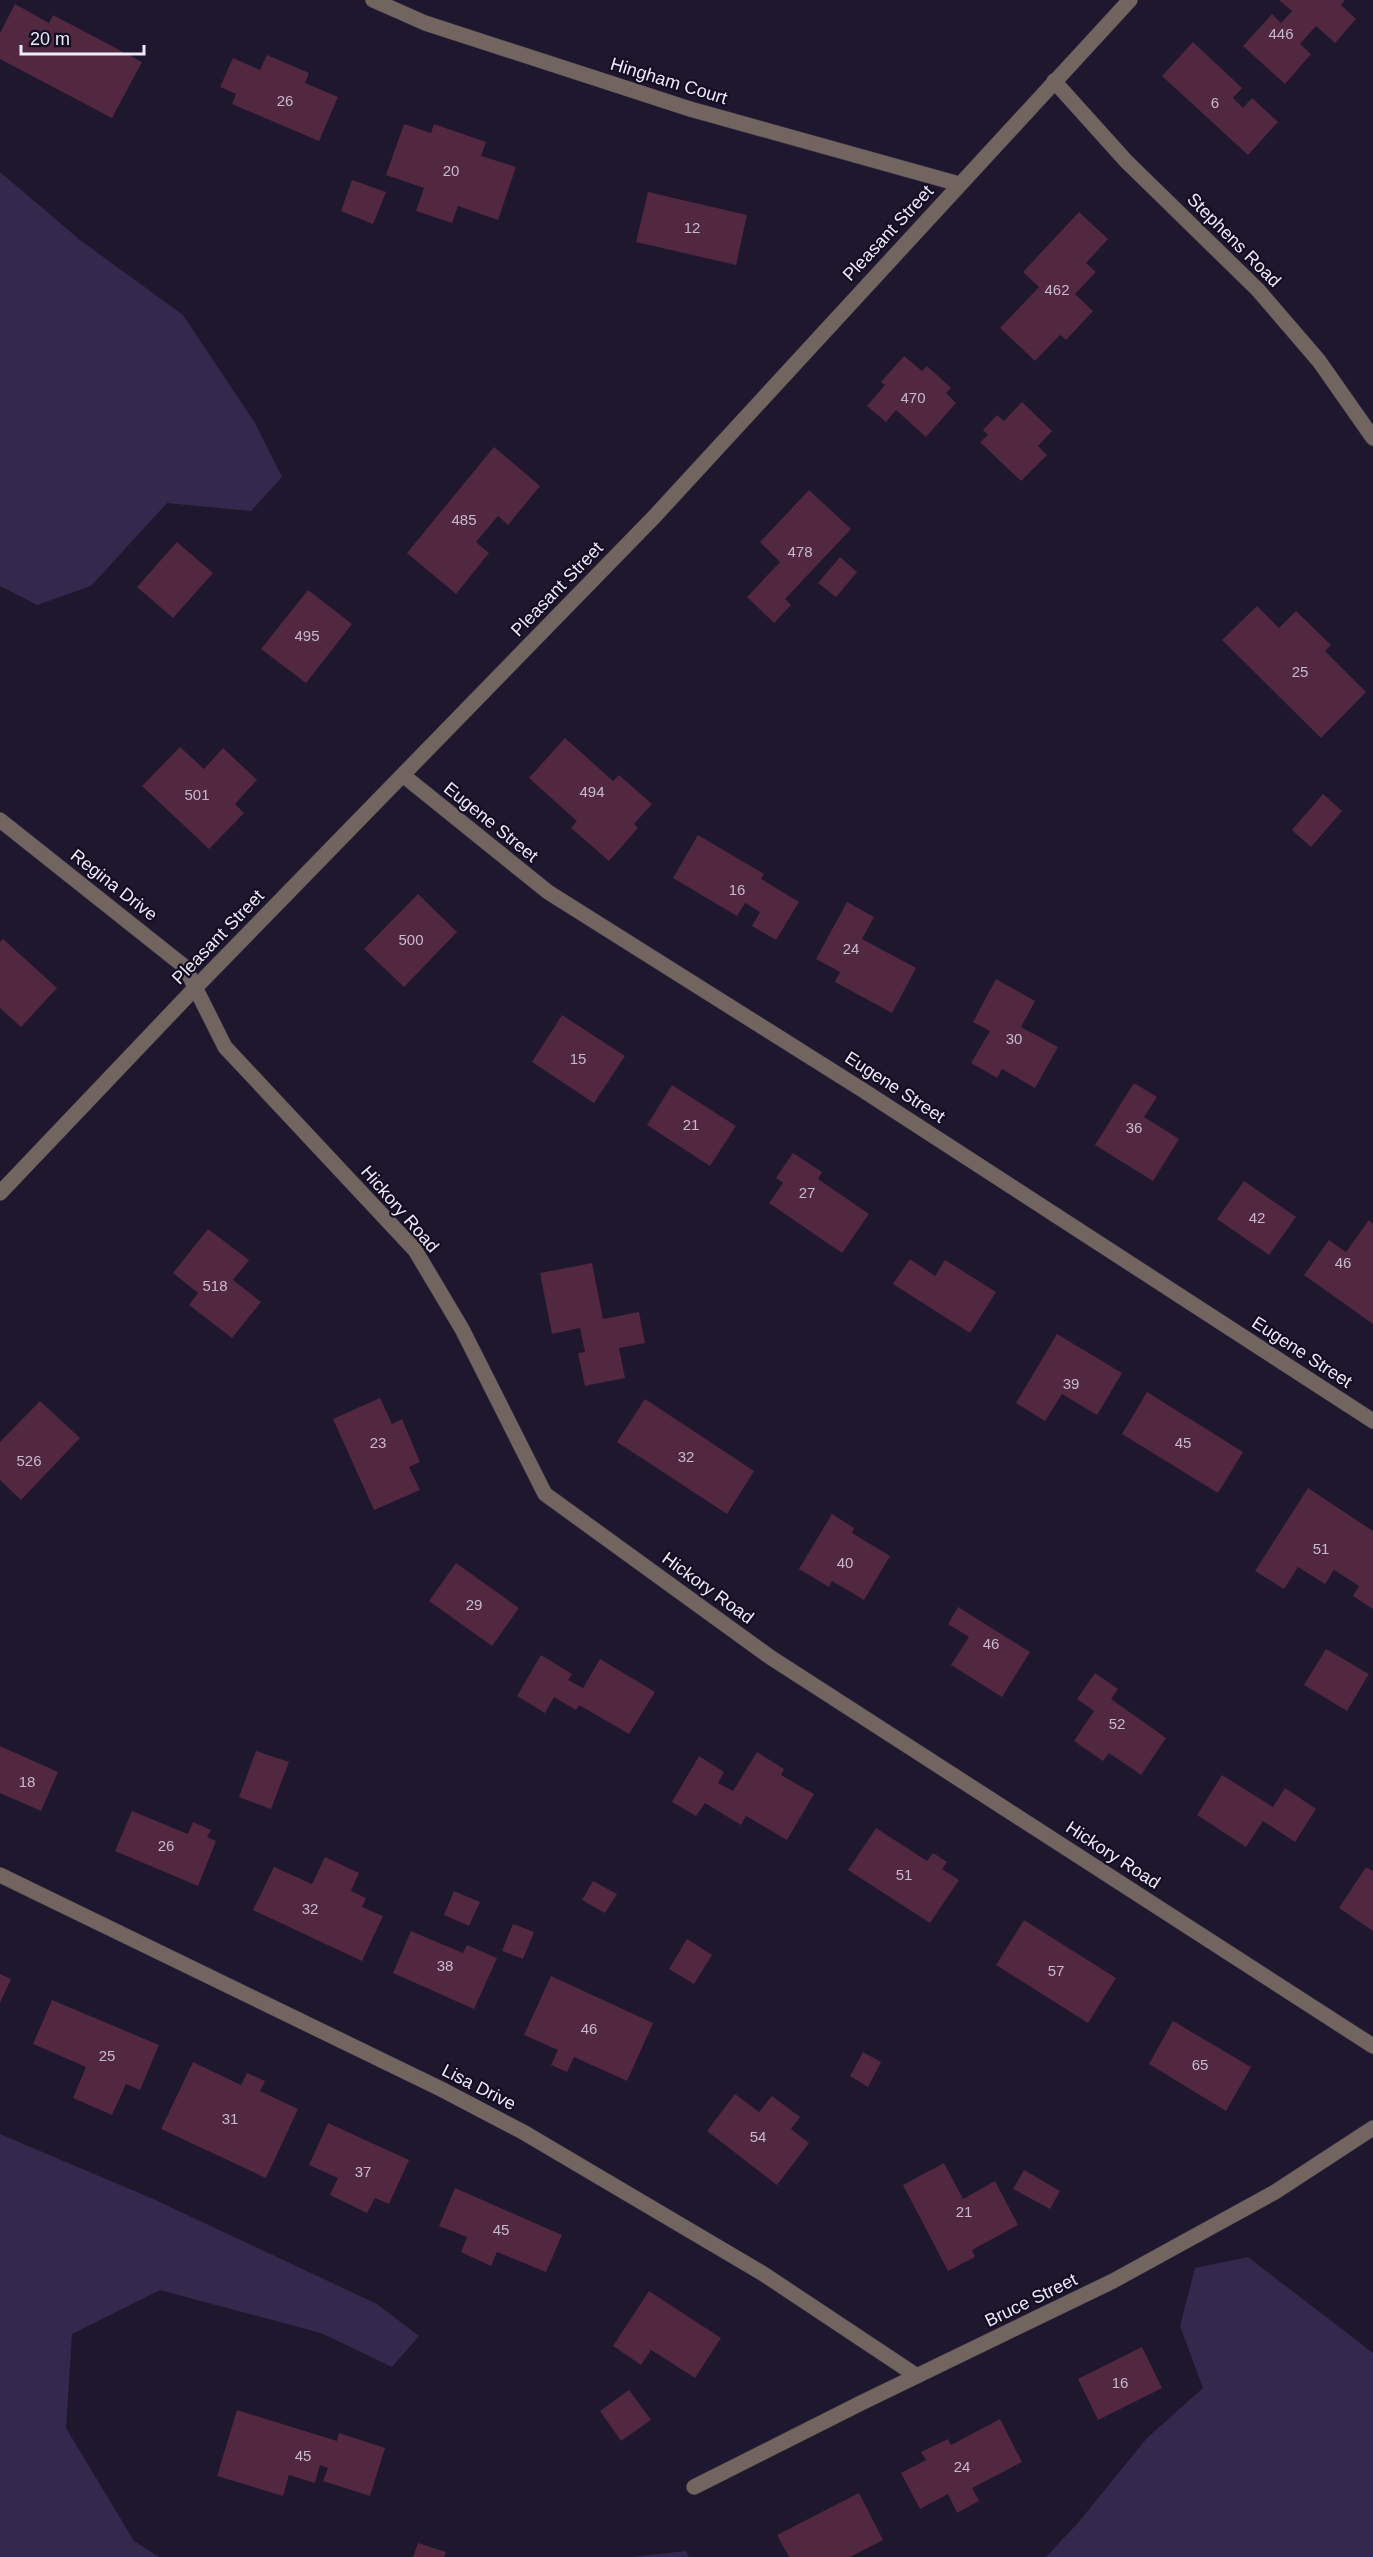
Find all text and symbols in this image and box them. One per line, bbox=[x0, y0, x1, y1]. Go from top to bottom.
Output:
scale bar bbox=[21, 18, 144, 56]
house number: 446 bbox=[1268, 25, 1294, 42]
text: 20 m bbox=[30, 29, 70, 49]
street label: Hingham Court bbox=[608, 54, 730, 108]
house number: 26 bbox=[277, 92, 293, 109]
house number: 6 bbox=[1211, 94, 1219, 111]
house number: 20 bbox=[443, 162, 459, 179]
street label: Pleasant Street bbox=[839, 181, 937, 285]
street label: Stephens Road bbox=[1183, 189, 1285, 291]
house number: 12 bbox=[684, 219, 700, 236]
house number: 462 bbox=[1044, 281, 1070, 298]
house number: 470 bbox=[900, 389, 926, 406]
house number: 485 bbox=[451, 511, 477, 528]
street label: Pleasant Street bbox=[507, 538, 607, 640]
house number: 478 bbox=[787, 543, 813, 560]
house number: 495 bbox=[294, 627, 320, 644]
house number: 25 bbox=[1292, 663, 1308, 680]
street label: Eugene Street bbox=[440, 778, 542, 866]
house number: 494 bbox=[579, 783, 605, 800]
house number: 501 bbox=[184, 786, 210, 803]
street label: Regina Drive bbox=[67, 845, 161, 925]
house number: 16 bbox=[729, 881, 745, 898]
street label: Pleasant Street bbox=[168, 886, 268, 988]
house number: 500 bbox=[398, 931, 424, 948]
house number: 24 bbox=[843, 940, 859, 957]
house number: 30 bbox=[1006, 1030, 1022, 1047]
street label: Eugene Street bbox=[841, 1047, 949, 1127]
house number: 15 bbox=[570, 1050, 586, 1067]
house number: 21 bbox=[683, 1116, 699, 1133]
house number: 36 bbox=[1126, 1119, 1142, 1136]
street label: Hickory Road bbox=[357, 1162, 443, 1256]
house number: 27 bbox=[799, 1184, 815, 1201]
house number: 42 bbox=[1249, 1209, 1265, 1226]
house number: 46 bbox=[1335, 1254, 1351, 1271]
house number: 518 bbox=[202, 1277, 228, 1294]
street label: Eugene Street bbox=[1248, 1312, 1356, 1392]
house number: 39 bbox=[1063, 1375, 1079, 1392]
house number: 23 bbox=[370, 1434, 386, 1451]
house number: 45 bbox=[1175, 1434, 1191, 1451]
house number: 32 bbox=[678, 1448, 694, 1465]
house number: 526 bbox=[16, 1452, 42, 1469]
house number: 51 bbox=[1313, 1540, 1329, 1557]
street label: Hickory Road bbox=[658, 1548, 758, 1628]
house number: 40 bbox=[837, 1554, 853, 1571]
house number: 29 bbox=[466, 1596, 482, 1613]
house number: 46 bbox=[983, 1635, 999, 1652]
house number: 52 bbox=[1109, 1715, 1125, 1732]
house number: 18 bbox=[19, 1773, 35, 1790]
street label: Hickory Road bbox=[1062, 1817, 1164, 1893]
house number: 26 bbox=[158, 1837, 174, 1854]
house number: 51 bbox=[896, 1866, 912, 1883]
house number: 32 bbox=[302, 1900, 318, 1917]
house number: 38 bbox=[437, 1957, 453, 1974]
house number: 57 bbox=[1048, 1962, 1064, 1979]
house number: 46 bbox=[581, 2020, 597, 2037]
house number: 25 bbox=[99, 2047, 115, 2064]
house number: 65 bbox=[1192, 2056, 1208, 2073]
street label: Lisa Drive bbox=[439, 2060, 519, 2114]
house number: 31 bbox=[222, 2110, 238, 2127]
house number: 54 bbox=[750, 2128, 766, 2145]
house number: 37 bbox=[355, 2163, 371, 2180]
house number: 21 bbox=[956, 2203, 972, 2220]
house number: 45 bbox=[493, 2221, 509, 2238]
street label: Bruce Street bbox=[982, 2269, 1080, 2331]
house number: 16 bbox=[1112, 2374, 1128, 2391]
house number: 45 bbox=[295, 2447, 311, 2464]
house number: 24 bbox=[954, 2458, 970, 2475]

